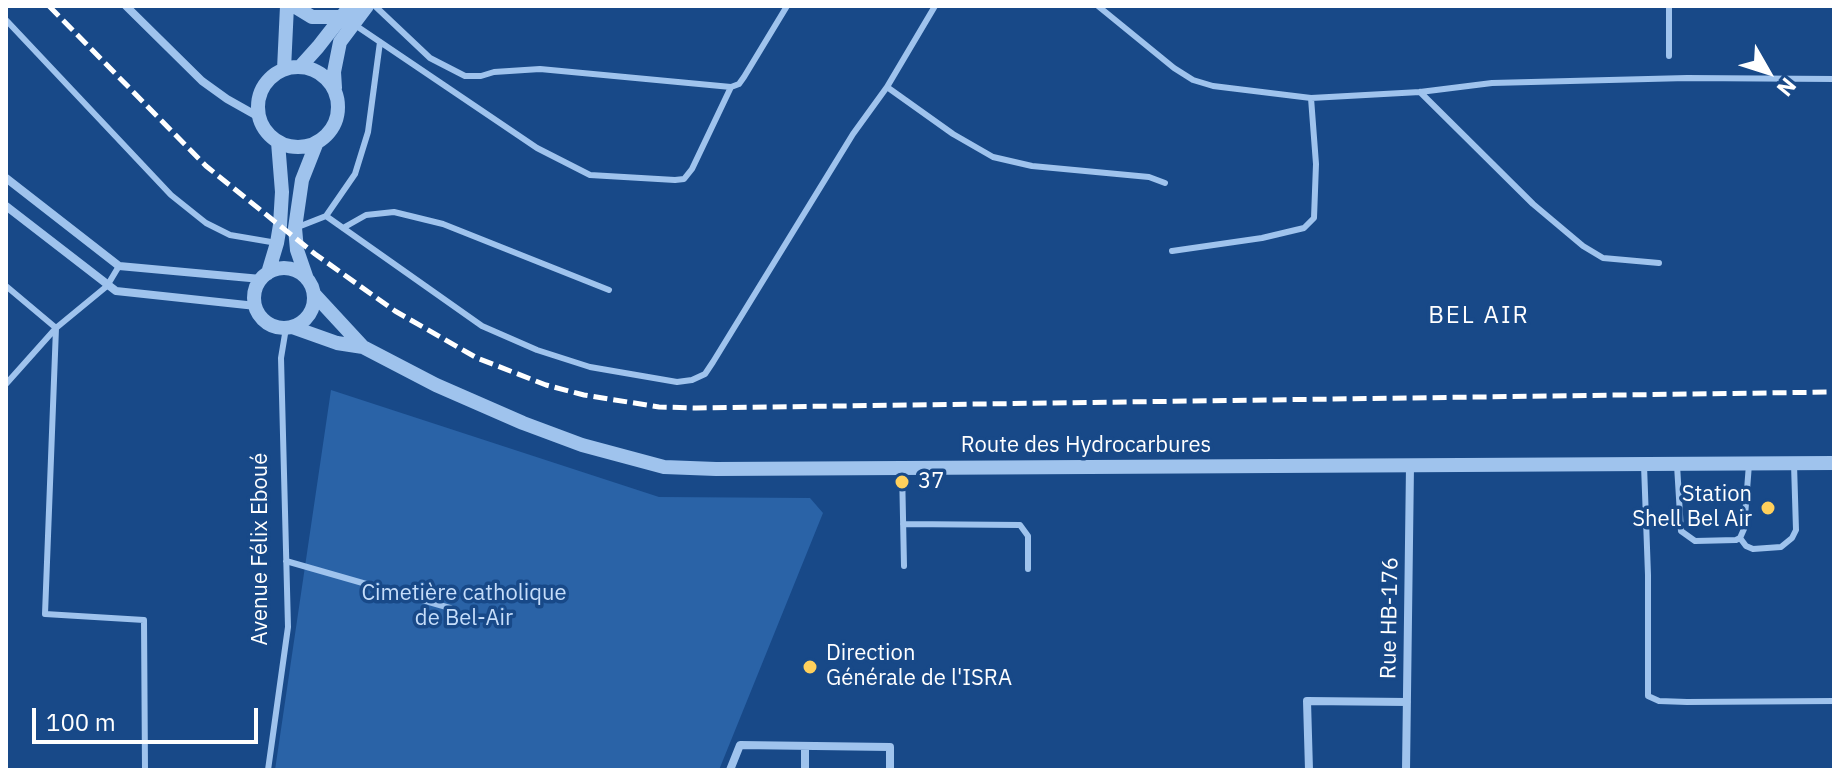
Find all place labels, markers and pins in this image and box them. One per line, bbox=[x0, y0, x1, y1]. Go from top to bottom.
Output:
place label: 37 bbox=[918, 469, 944, 495]
marker: 37 bbox=[893, 473, 911, 491]
place label: Station Shell Bel Air bbox=[1632, 482, 1752, 534]
marker: Station Shell Bel Air bbox=[1759, 499, 1777, 517]
place label: Direction Générale de l'ISRA bbox=[826, 641, 1012, 692]
marker: Direction Générale de l'ISRA bbox=[801, 658, 819, 676]

